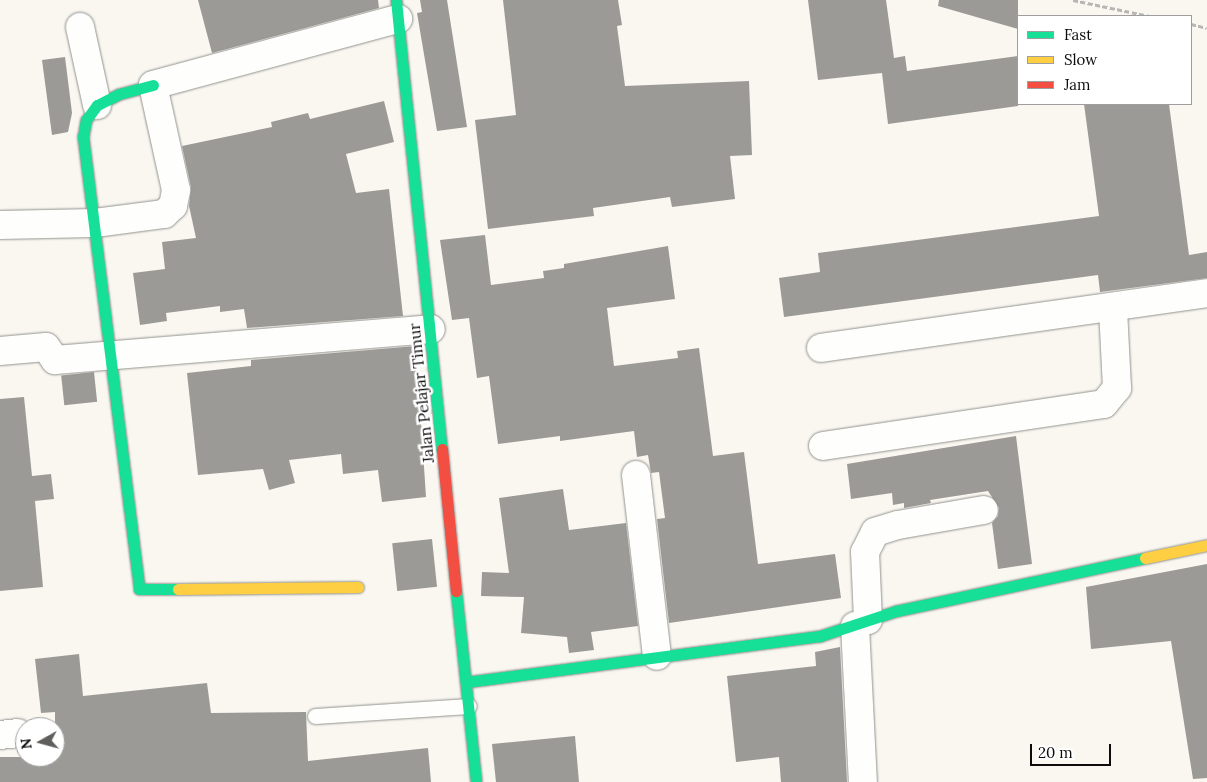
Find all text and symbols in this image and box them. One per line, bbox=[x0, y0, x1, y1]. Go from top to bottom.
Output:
legend bbox=[1017, 15, 1192, 105]
text: Fast bbox=[1064, 25, 1092, 44]
text: Slow bbox=[1064, 50, 1097, 69]
text: Jam bbox=[1064, 75, 1091, 94]
street label: Jalan Pelajar Timur bbox=[404, 322, 438, 464]
north arrow bbox=[15, 717, 65, 767]
scale bar bbox=[1032, 734, 1113, 766]
text: N bbox=[17, 737, 36, 750]
text: 20 m bbox=[1038, 743, 1073, 762]

